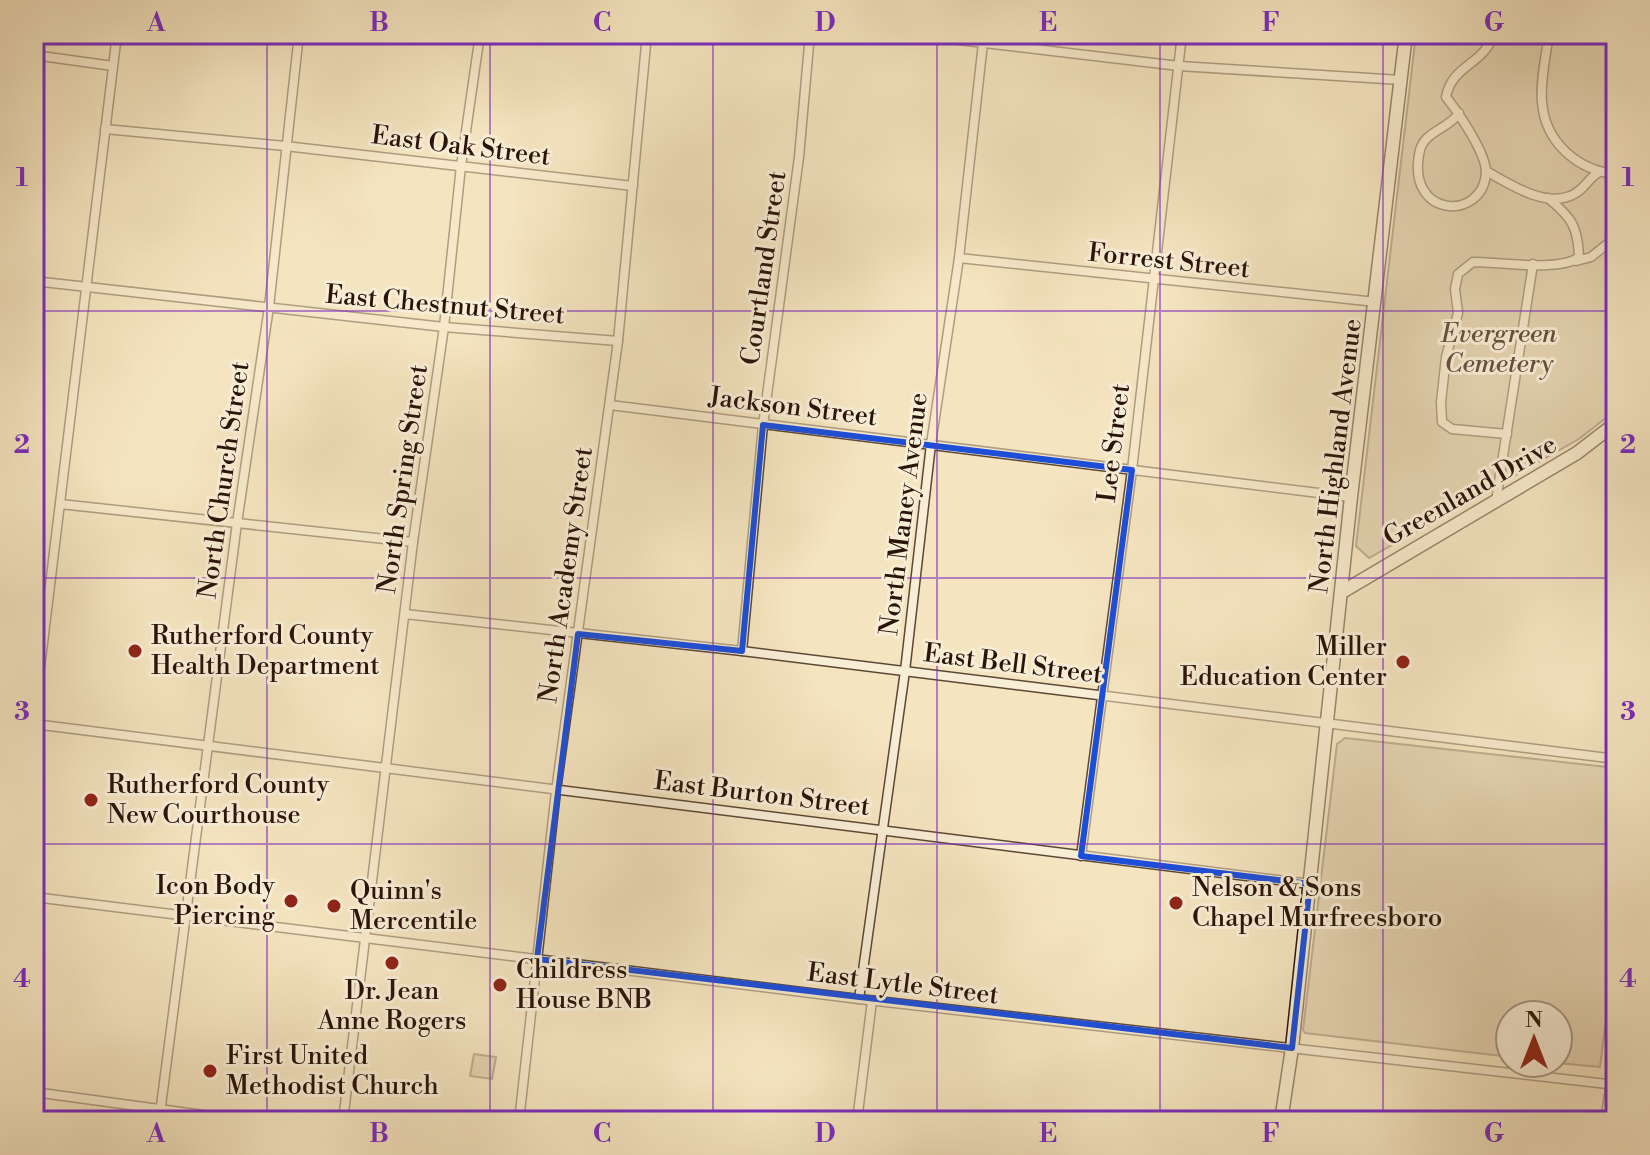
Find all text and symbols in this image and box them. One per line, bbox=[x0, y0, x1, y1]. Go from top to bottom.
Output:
text: A bbox=[146, 7, 166, 39]
text: B bbox=[369, 7, 389, 39]
text: C bbox=[593, 7, 611, 39]
text: D bbox=[815, 7, 835, 39]
text: E bbox=[1039, 7, 1057, 39]
text: F bbox=[1262, 7, 1280, 39]
text: G bbox=[1484, 7, 1505, 39]
street label: East Oak Street bbox=[370, 119, 552, 173]
text: 1 bbox=[16, 162, 29, 194]
text: 1 bbox=[1622, 162, 1635, 194]
street label: Courtland Street bbox=[735, 169, 793, 367]
street label: Forrest Street bbox=[1087, 237, 1251, 285]
street label: East Chestnut Street bbox=[324, 279, 566, 331]
street label: North Highland Avenue bbox=[1303, 317, 1369, 595]
park label: Evergreen Cemetery bbox=[1440, 318, 1557, 380]
street label: North Church Street bbox=[191, 359, 257, 601]
street label: North Spring Street bbox=[371, 362, 435, 596]
street label: Jackson Street bbox=[706, 381, 879, 433]
street label: Lee Street bbox=[1091, 382, 1137, 504]
street label: North Maney Avenue bbox=[873, 391, 935, 637]
street label: Greenland Drive bbox=[1378, 428, 1562, 554]
text: 2 bbox=[14, 429, 30, 461]
text: 2 bbox=[1620, 429, 1636, 461]
street label: North Academy Street bbox=[532, 445, 600, 705]
place label: Rutherford County Health Department bbox=[151, 620, 379, 682]
place label: Miller Education Center bbox=[1180, 631, 1387, 693]
street label: East Bell Street bbox=[922, 637, 1104, 691]
marker: Rutherford County Health Department bbox=[126, 642, 144, 660]
marker: Miller Education Center bbox=[1394, 653, 1412, 671]
text: 3 bbox=[14, 696, 30, 728]
text: 3 bbox=[1620, 696, 1636, 728]
street label: East Burton Street bbox=[652, 765, 872, 823]
place label: Rutherford County New Courthouse bbox=[107, 769, 329, 831]
marker: Rutherford County New Courthouse bbox=[82, 791, 100, 809]
place label: Icon Body Piercing bbox=[156, 870, 276, 932]
place label: Nelson & Sons Chapel Murfreesboro bbox=[1192, 872, 1442, 934]
place label: Quinn's Mercentile bbox=[350, 875, 477, 937]
marker: Icon Body Piercing bbox=[282, 892, 300, 910]
marker: Nelson & Sons Chapel Murfreesboro bbox=[1167, 894, 1185, 912]
marker: Quinn's Mercentile bbox=[325, 897, 343, 915]
marker: Dr. Jean Anne Rogers bbox=[383, 954, 401, 972]
place label: Childress House BNB bbox=[516, 954, 652, 1016]
street label: East Lytle Street bbox=[805, 956, 1001, 1012]
text: 4 bbox=[13, 963, 31, 995]
text: 4 bbox=[1619, 963, 1637, 995]
place label: Dr. Jean Anne Rogers bbox=[317, 975, 466, 1037]
marker: Childress House BNB bbox=[491, 976, 509, 994]
north arrow bbox=[1494, 999, 1574, 1079]
text: N bbox=[1525, 1007, 1543, 1034]
place label: First United Methodist Church bbox=[226, 1040, 439, 1102]
marker: First United Methodist Church bbox=[201, 1062, 219, 1080]
text: A bbox=[146, 1118, 166, 1150]
text: B bbox=[369, 1118, 389, 1150]
text: C bbox=[593, 1118, 611, 1150]
text: D bbox=[815, 1118, 835, 1150]
text: E bbox=[1039, 1118, 1057, 1150]
text: F bbox=[1262, 1118, 1280, 1150]
text: G bbox=[1484, 1118, 1505, 1150]

